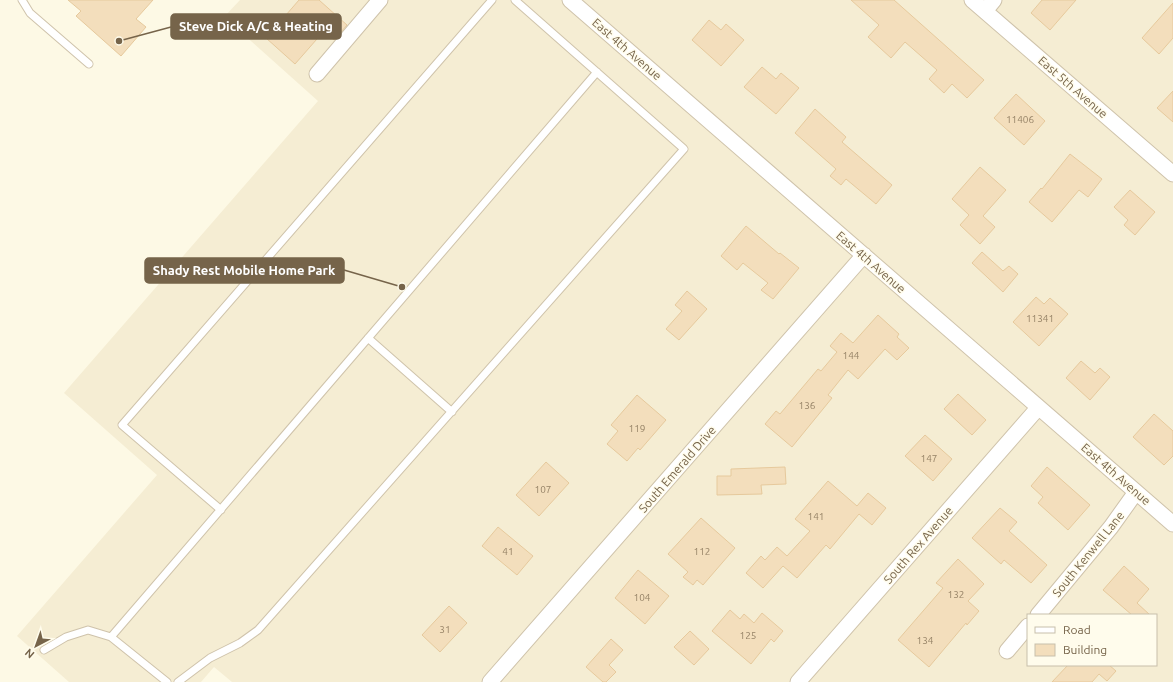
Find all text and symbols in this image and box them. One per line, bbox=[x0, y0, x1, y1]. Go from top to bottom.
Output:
callout: Steve Dick A/C & Heating bbox=[171, 14, 341, 39]
street label: East 4th Avenue bbox=[590, 16, 664, 82]
text: Steve Dick A/C & Heating bbox=[179, 19, 333, 33]
street label: East 5th Avenue bbox=[1036, 54, 1110, 120]
house number: 11406 bbox=[1006, 114, 1034, 125]
street label: East 4th Avenue bbox=[834, 229, 908, 295]
callout: Shady Rest Mobile Home Park bbox=[145, 258, 344, 283]
text: Shady Rest Mobile Home Park bbox=[153, 263, 336, 277]
house number: 11341 bbox=[1026, 313, 1054, 324]
house number: 144 bbox=[843, 350, 860, 361]
house number: 136 bbox=[799, 400, 816, 411]
house number: 119 bbox=[629, 423, 645, 434]
street label: South Emerald Drive bbox=[636, 423, 718, 515]
street label: East 4th Avenue bbox=[1079, 441, 1153, 507]
house number: 147 bbox=[921, 453, 937, 464]
house number: 107 bbox=[535, 484, 551, 495]
street label: South Rex Avenue bbox=[881, 504, 955, 586]
street label: South Kenwell Lane bbox=[1050, 509, 1126, 599]
house number: 141 bbox=[808, 511, 824, 522]
house number: 41 bbox=[502, 546, 514, 557]
house number: 112 bbox=[694, 546, 710, 557]
house number: 132 bbox=[948, 589, 964, 600]
house number: 104 bbox=[634, 592, 651, 603]
legend bbox=[1027, 614, 1157, 666]
text: Road bbox=[1063, 623, 1091, 636]
house number: 31 bbox=[439, 624, 451, 635]
north arrow bbox=[16, 626, 56, 666]
house number: 125 bbox=[740, 630, 756, 641]
house number: 134 bbox=[917, 635, 934, 646]
text: Building bbox=[1063, 643, 1107, 656]
text: N bbox=[22, 646, 36, 661]

